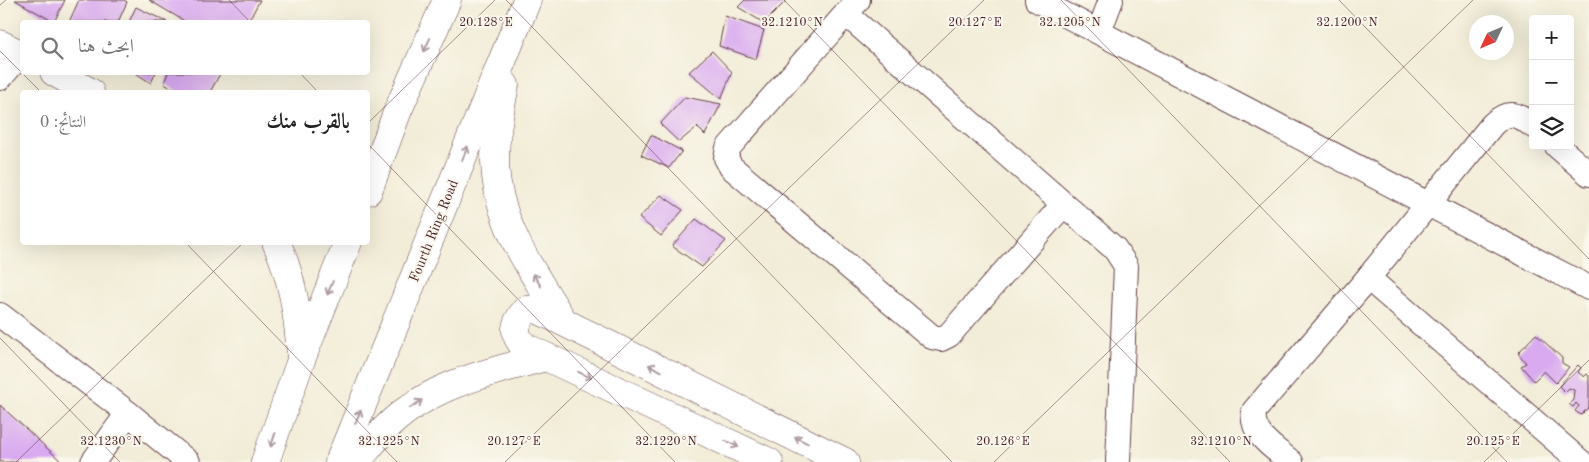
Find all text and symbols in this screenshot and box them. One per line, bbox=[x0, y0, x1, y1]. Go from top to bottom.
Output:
north arrow bbox=[1469, 15, 1514, 60]
map controls bbox=[1529, 15, 1574, 150]
button: + bbox=[1529, 15, 1574, 60]
text: 32.1205°N bbox=[1039, 16, 1101, 29]
text: 20.128°E bbox=[459, 17, 513, 29]
text: 32.1210°N bbox=[761, 17, 823, 29]
text: 20.127°E bbox=[948, 17, 1002, 29]
text: 32.1200°N bbox=[1316, 17, 1378, 29]
search box bbox=[20, 20, 370, 75]
icon: search bbox=[38, 34, 66, 62]
one-way arrow bbox=[421, 37, 431, 52]
text: ابحث هنا bbox=[78, 38, 134, 57]
button: − bbox=[1529, 60, 1574, 105]
button: layers bbox=[1529, 105, 1574, 150]
text: بالقرب منك bbox=[267, 112, 350, 133]
text: النتائج: 0 bbox=[40, 115, 86, 131]
one-way arrow bbox=[461, 146, 471, 161]
street label: Fourth Ring Road bbox=[407, 178, 461, 284]
one-way arrow bbox=[532, 273, 542, 287]
one-way arrow bbox=[325, 280, 334, 295]
one-way arrow bbox=[648, 363, 663, 373]
one-way arrow bbox=[577, 371, 592, 381]
one-way arrow bbox=[409, 399, 423, 410]
one-way arrow bbox=[354, 410, 363, 425]
one-way arrow bbox=[268, 432, 277, 447]
text: 32.1225°N bbox=[358, 435, 420, 448]
one-way arrow bbox=[794, 435, 809, 444]
text: 20.125°E bbox=[1466, 435, 1520, 448]
text: 32.1230°N bbox=[80, 436, 142, 448]
text: 20.127°E bbox=[487, 436, 541, 448]
text: 32.1220°N bbox=[635, 436, 697, 448]
text: 20.126°E bbox=[976, 436, 1030, 448]
text: 32.1210°N bbox=[1190, 436, 1252, 448]
one-way arrow bbox=[724, 440, 739, 449]

